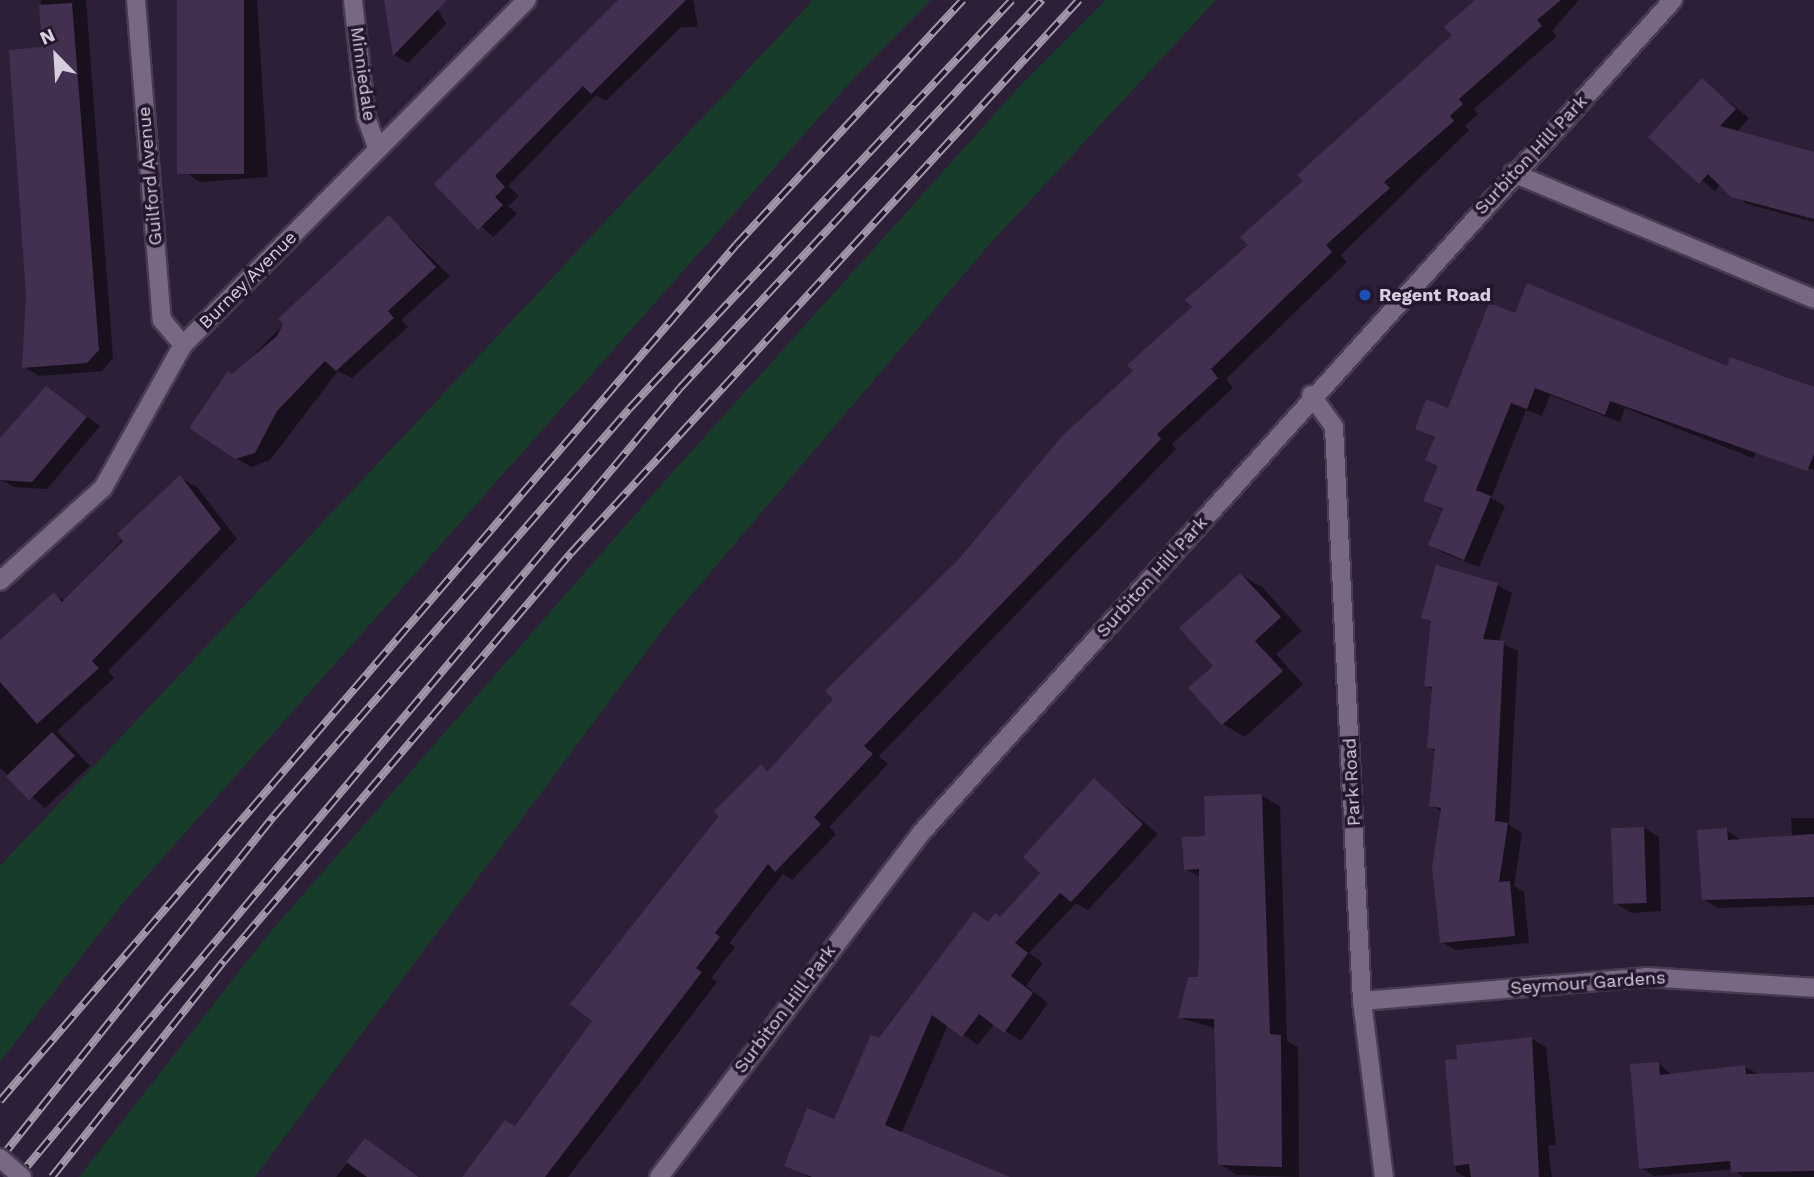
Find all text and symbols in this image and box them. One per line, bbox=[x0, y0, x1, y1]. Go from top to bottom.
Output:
north arrow bbox=[21, 21, 91, 91]
text: N bbox=[36, 23, 58, 50]
street label: Minniedale bbox=[346, 25, 380, 123]
street label: Surbiton Hill Park bbox=[1470, 91, 1592, 219]
street label: Guilford Avenue bbox=[133, 105, 167, 247]
street label: Burney Avenue bbox=[194, 226, 302, 334]
place label: Regent Road bbox=[1379, 284, 1491, 306]
marker: Regent Road bbox=[1357, 287, 1373, 303]
street label: Surbiton Hill Park bbox=[1092, 512, 1212, 642]
street label: Park Road bbox=[1339, 737, 1365, 827]
street label: Surbiton Hill Park bbox=[730, 940, 840, 1078]
street label: Seymour Gardens bbox=[1509, 967, 1667, 999]

